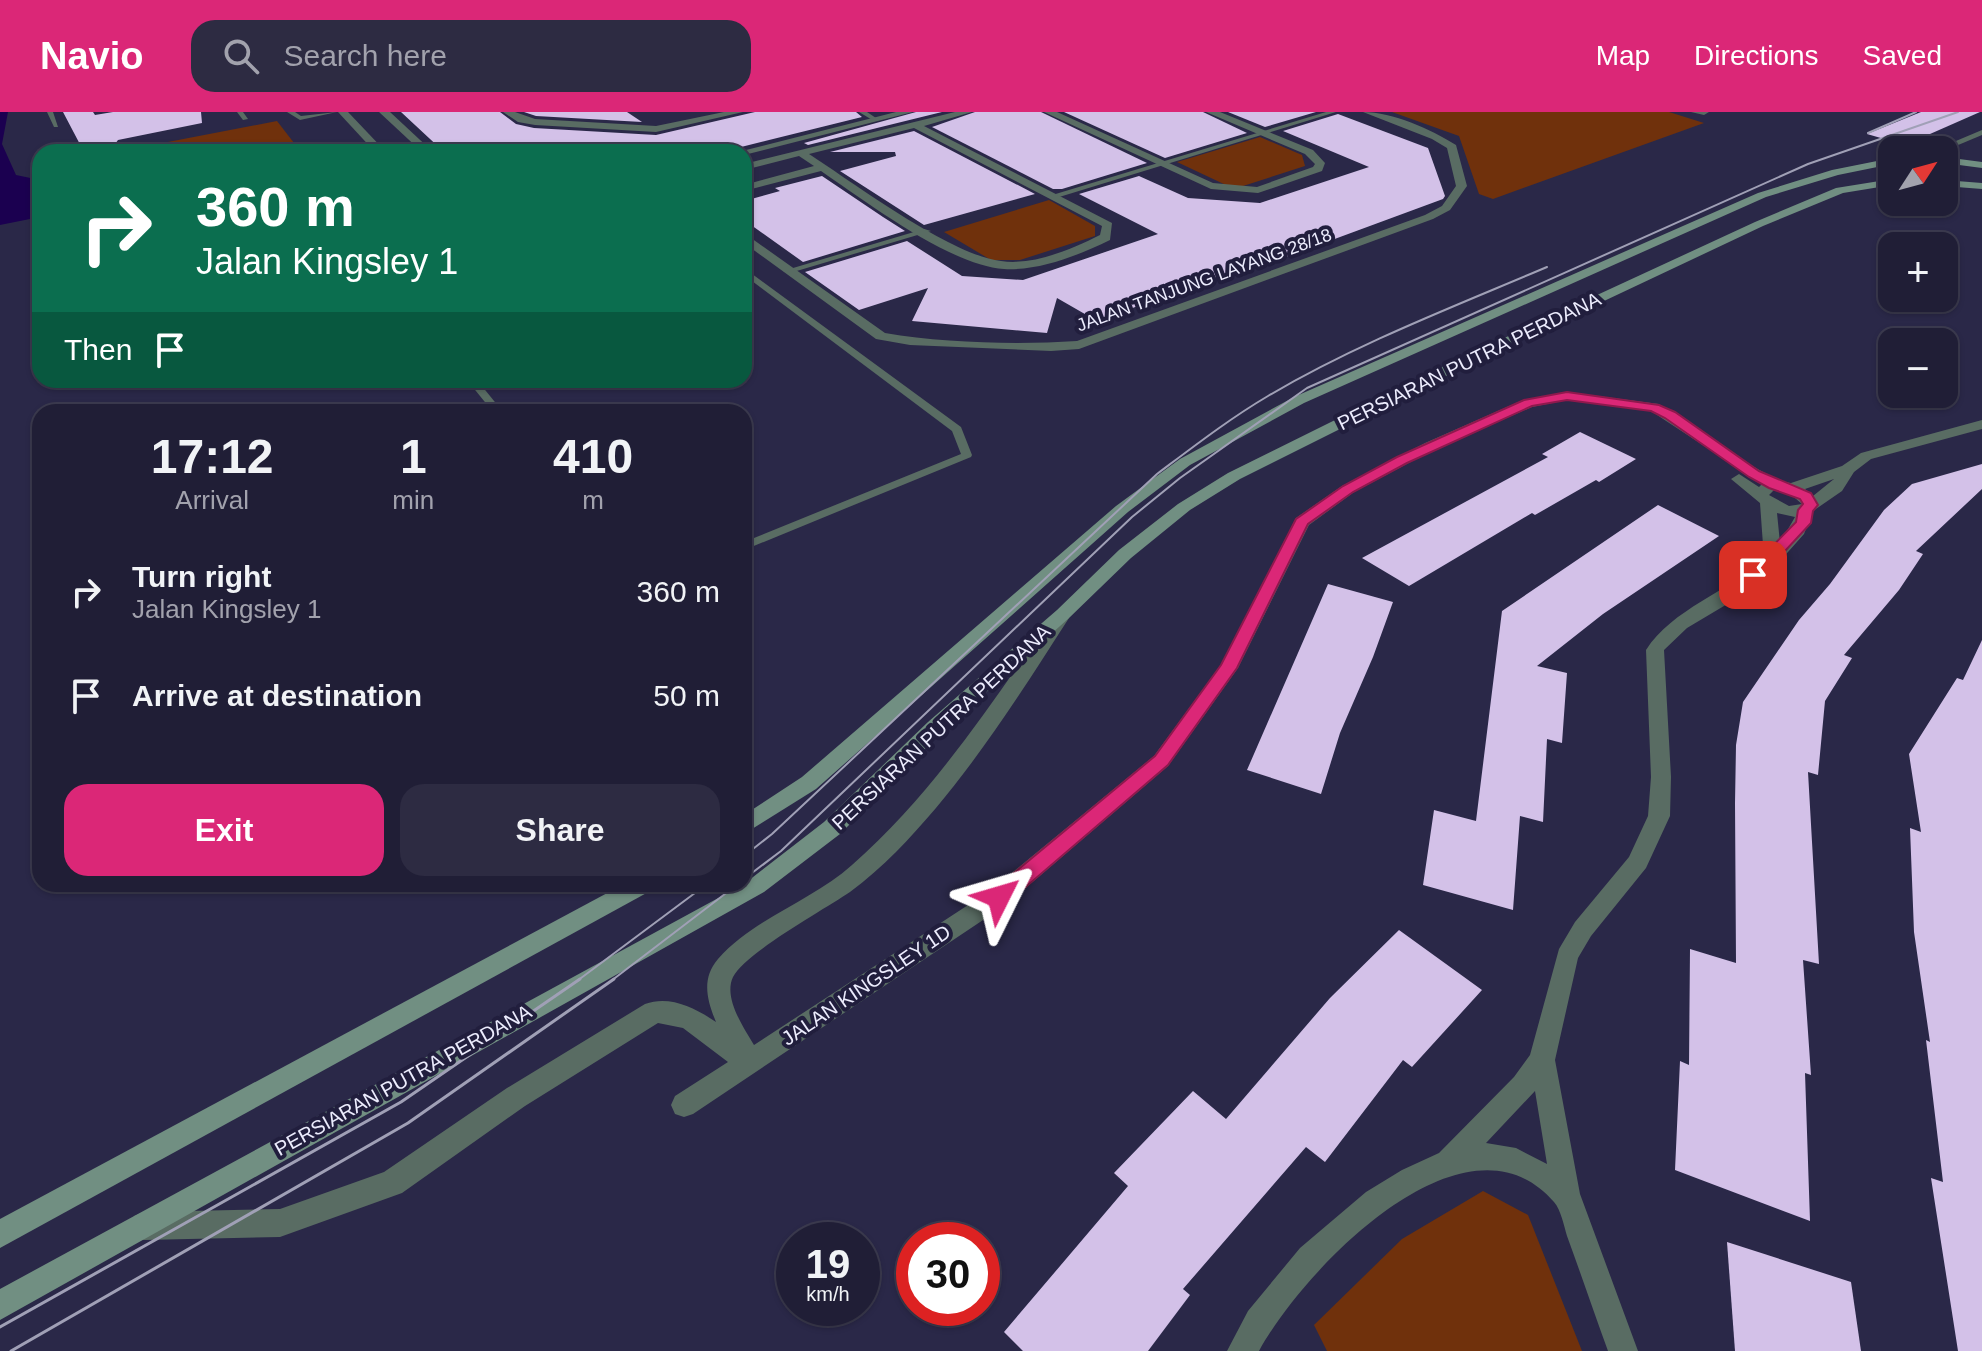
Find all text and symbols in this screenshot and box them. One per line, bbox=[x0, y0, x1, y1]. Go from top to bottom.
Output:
search box bbox=[191, 20, 751, 92]
icon: search bbox=[219, 34, 263, 78]
text: Navio bbox=[40, 35, 143, 77]
text: Search here bbox=[283, 39, 447, 72]
text: Map bbox=[1596, 40, 1650, 71]
text: Directions bbox=[1694, 40, 1819, 71]
text: Saved bbox=[1863, 40, 1942, 71]
north arrow bbox=[1878, 136, 1958, 216]
map controls bbox=[1878, 136, 1958, 408]
text: 360 m bbox=[196, 175, 355, 238]
icon: right bbox=[64, 176, 168, 280]
street label: JALAN TANJUNG LAYANG 28/18 bbox=[1074, 224, 1334, 336]
button: + bbox=[1878, 232, 1958, 312]
text: Jalan Kingsley 1 bbox=[196, 241, 458, 282]
street label: PERSIARAN PUTRA PERDANA bbox=[1334, 287, 1605, 434]
icon: arrive bbox=[148, 328, 192, 372]
button: − bbox=[1878, 328, 1958, 408]
text: Then bbox=[64, 333, 132, 366]
text: 17:12 bbox=[151, 430, 274, 483]
text: 1 bbox=[400, 430, 427, 483]
text: 410 bbox=[553, 430, 633, 483]
text: Arrival bbox=[175, 485, 249, 515]
text: min bbox=[392, 485, 434, 515]
text: m bbox=[582, 485, 604, 515]
pin bbox=[1719, 541, 1787, 609]
icon: arrive bbox=[1731, 553, 1775, 597]
text: Turn right bbox=[132, 560, 271, 593]
icon: right bbox=[64, 570, 108, 614]
text: 360 m bbox=[637, 575, 720, 608]
text: Jalan Kingsley 1 bbox=[132, 594, 321, 624]
street label: PERSIARAN PUTRA PERDANA bbox=[827, 620, 1055, 834]
icon: arrive bbox=[64, 674, 108, 718]
text: Arrive at destination bbox=[132, 679, 422, 712]
text: 50 m bbox=[653, 679, 720, 712]
button: Exit bbox=[64, 784, 384, 876]
button: Share bbox=[400, 784, 720, 876]
position arrow bbox=[957, 855, 1041, 939]
street label: JALAN KINGSLEY 1D bbox=[778, 920, 954, 1050]
street label: PERSIARAN PUTRA PERDANA bbox=[271, 1000, 536, 1160]
speed limit sign: 30 bbox=[896, 1222, 1000, 1326]
text: 19 bbox=[806, 1242, 850, 1286]
text: km/h bbox=[806, 1283, 850, 1305]

